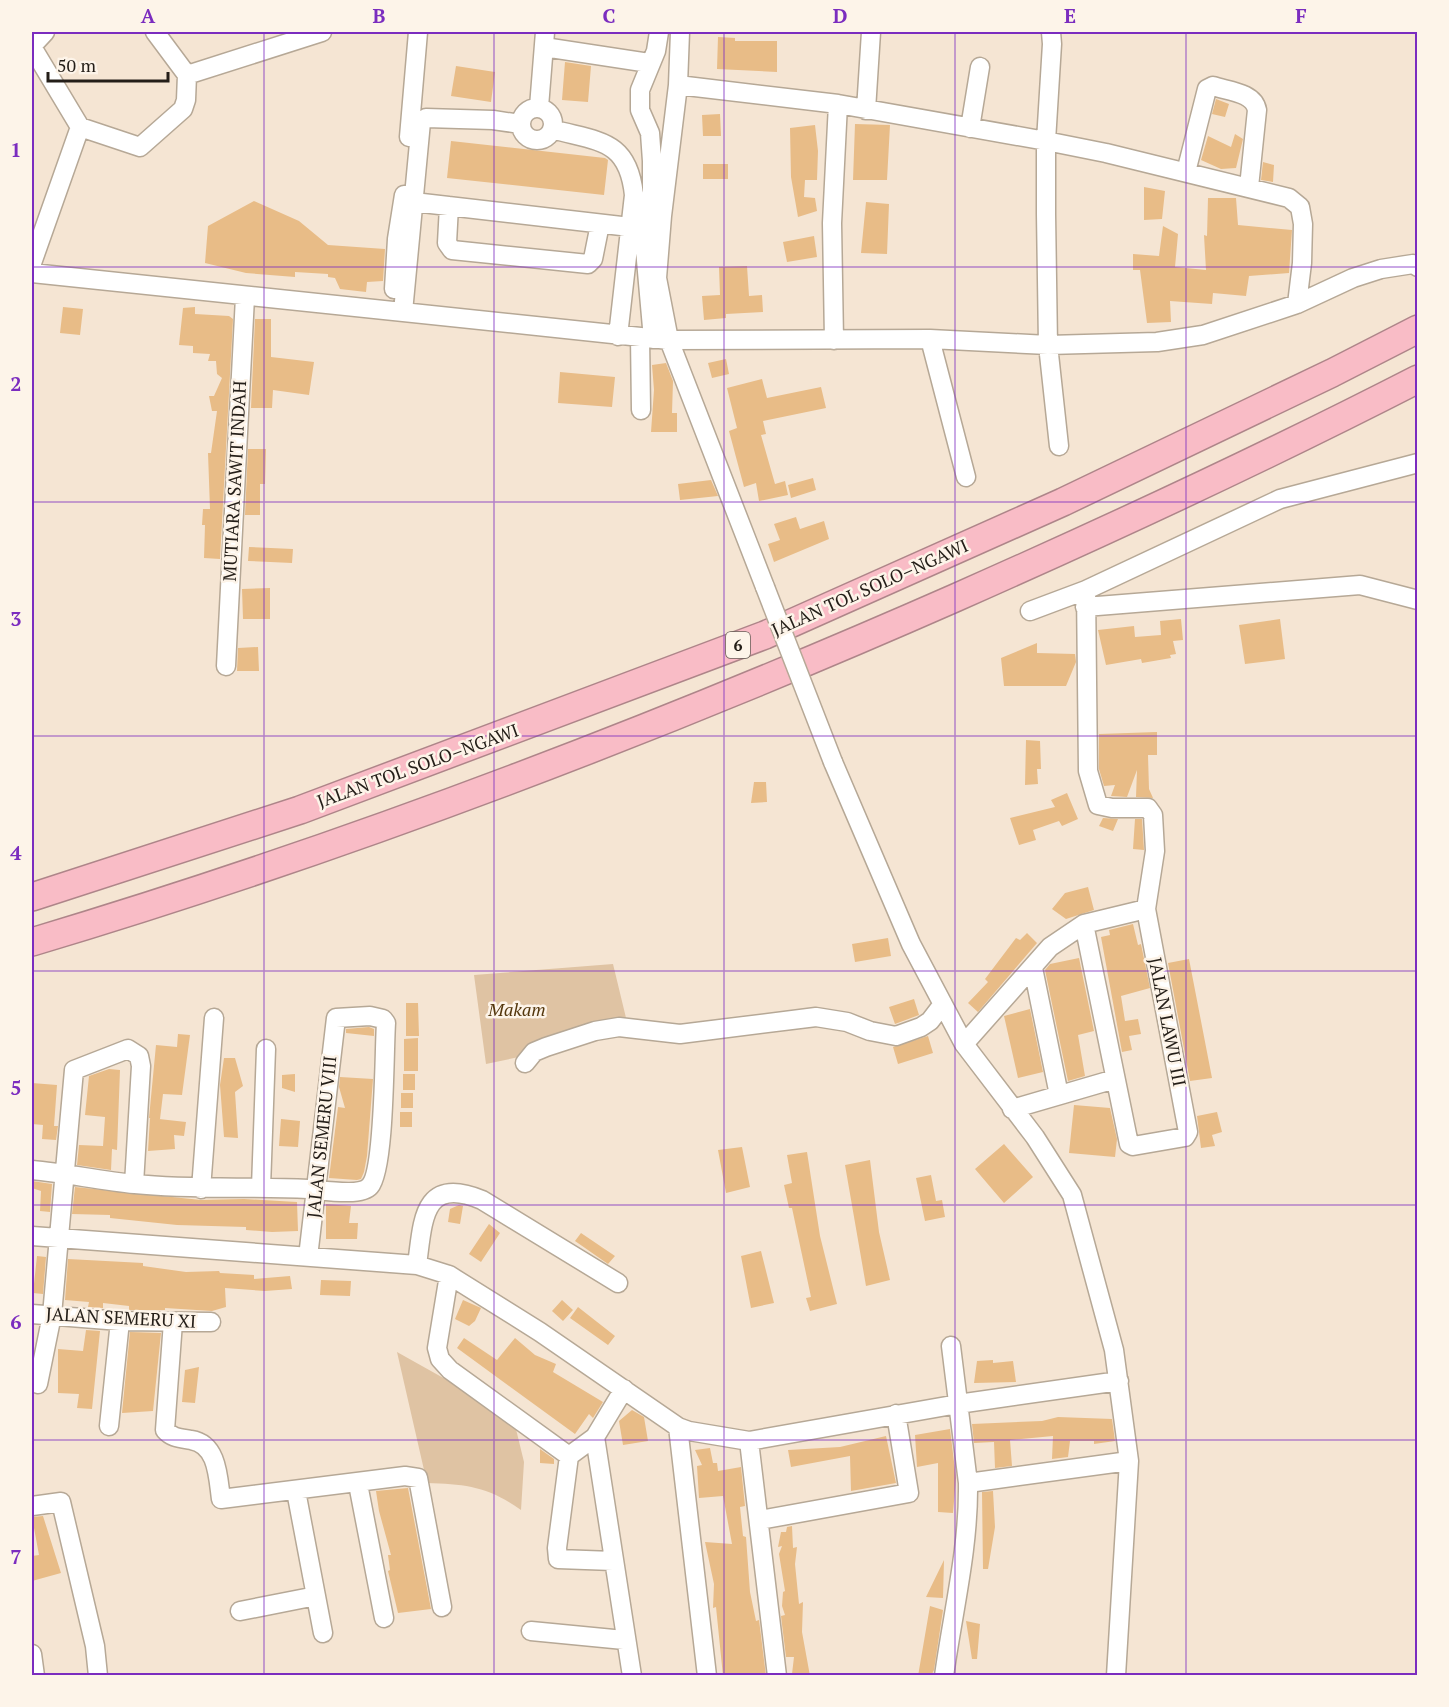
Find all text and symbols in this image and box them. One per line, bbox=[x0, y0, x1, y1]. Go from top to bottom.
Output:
text: A bbox=[141, 2, 156, 29]
text: B bbox=[373, 2, 386, 29]
text: C bbox=[602, 2, 616, 29]
text: D bbox=[833, 2, 847, 29]
text: E bbox=[1064, 2, 1076, 29]
text: F bbox=[1295, 2, 1307, 29]
scale bar bbox=[48, 45, 168, 83]
text: 50 m bbox=[57, 53, 97, 77]
text: 1 bbox=[10, 136, 22, 163]
text: 2 bbox=[10, 370, 22, 397]
street label: MUTIARA SAWIT INDAH bbox=[217, 380, 251, 582]
street label: JALAN TOL SOLO–NGAWI bbox=[767, 533, 972, 641]
text: 3 bbox=[10, 605, 22, 632]
road number: 6 bbox=[726, 632, 750, 658]
street label: JALAN TOL SOLO–NGAWI bbox=[314, 717, 522, 813]
text: 4 bbox=[10, 839, 22, 866]
street label: JALAN LAWU III bbox=[1144, 955, 1192, 1088]
park label: Makam bbox=[487, 997, 546, 1021]
street label: JALAN SEMERU VIII bbox=[301, 1055, 341, 1219]
text: 5 bbox=[10, 1074, 22, 1101]
street label: JALAN SEMERU XI bbox=[45, 1301, 197, 1333]
text: 6 bbox=[10, 1308, 22, 1335]
text: 7 bbox=[10, 1543, 22, 1570]

